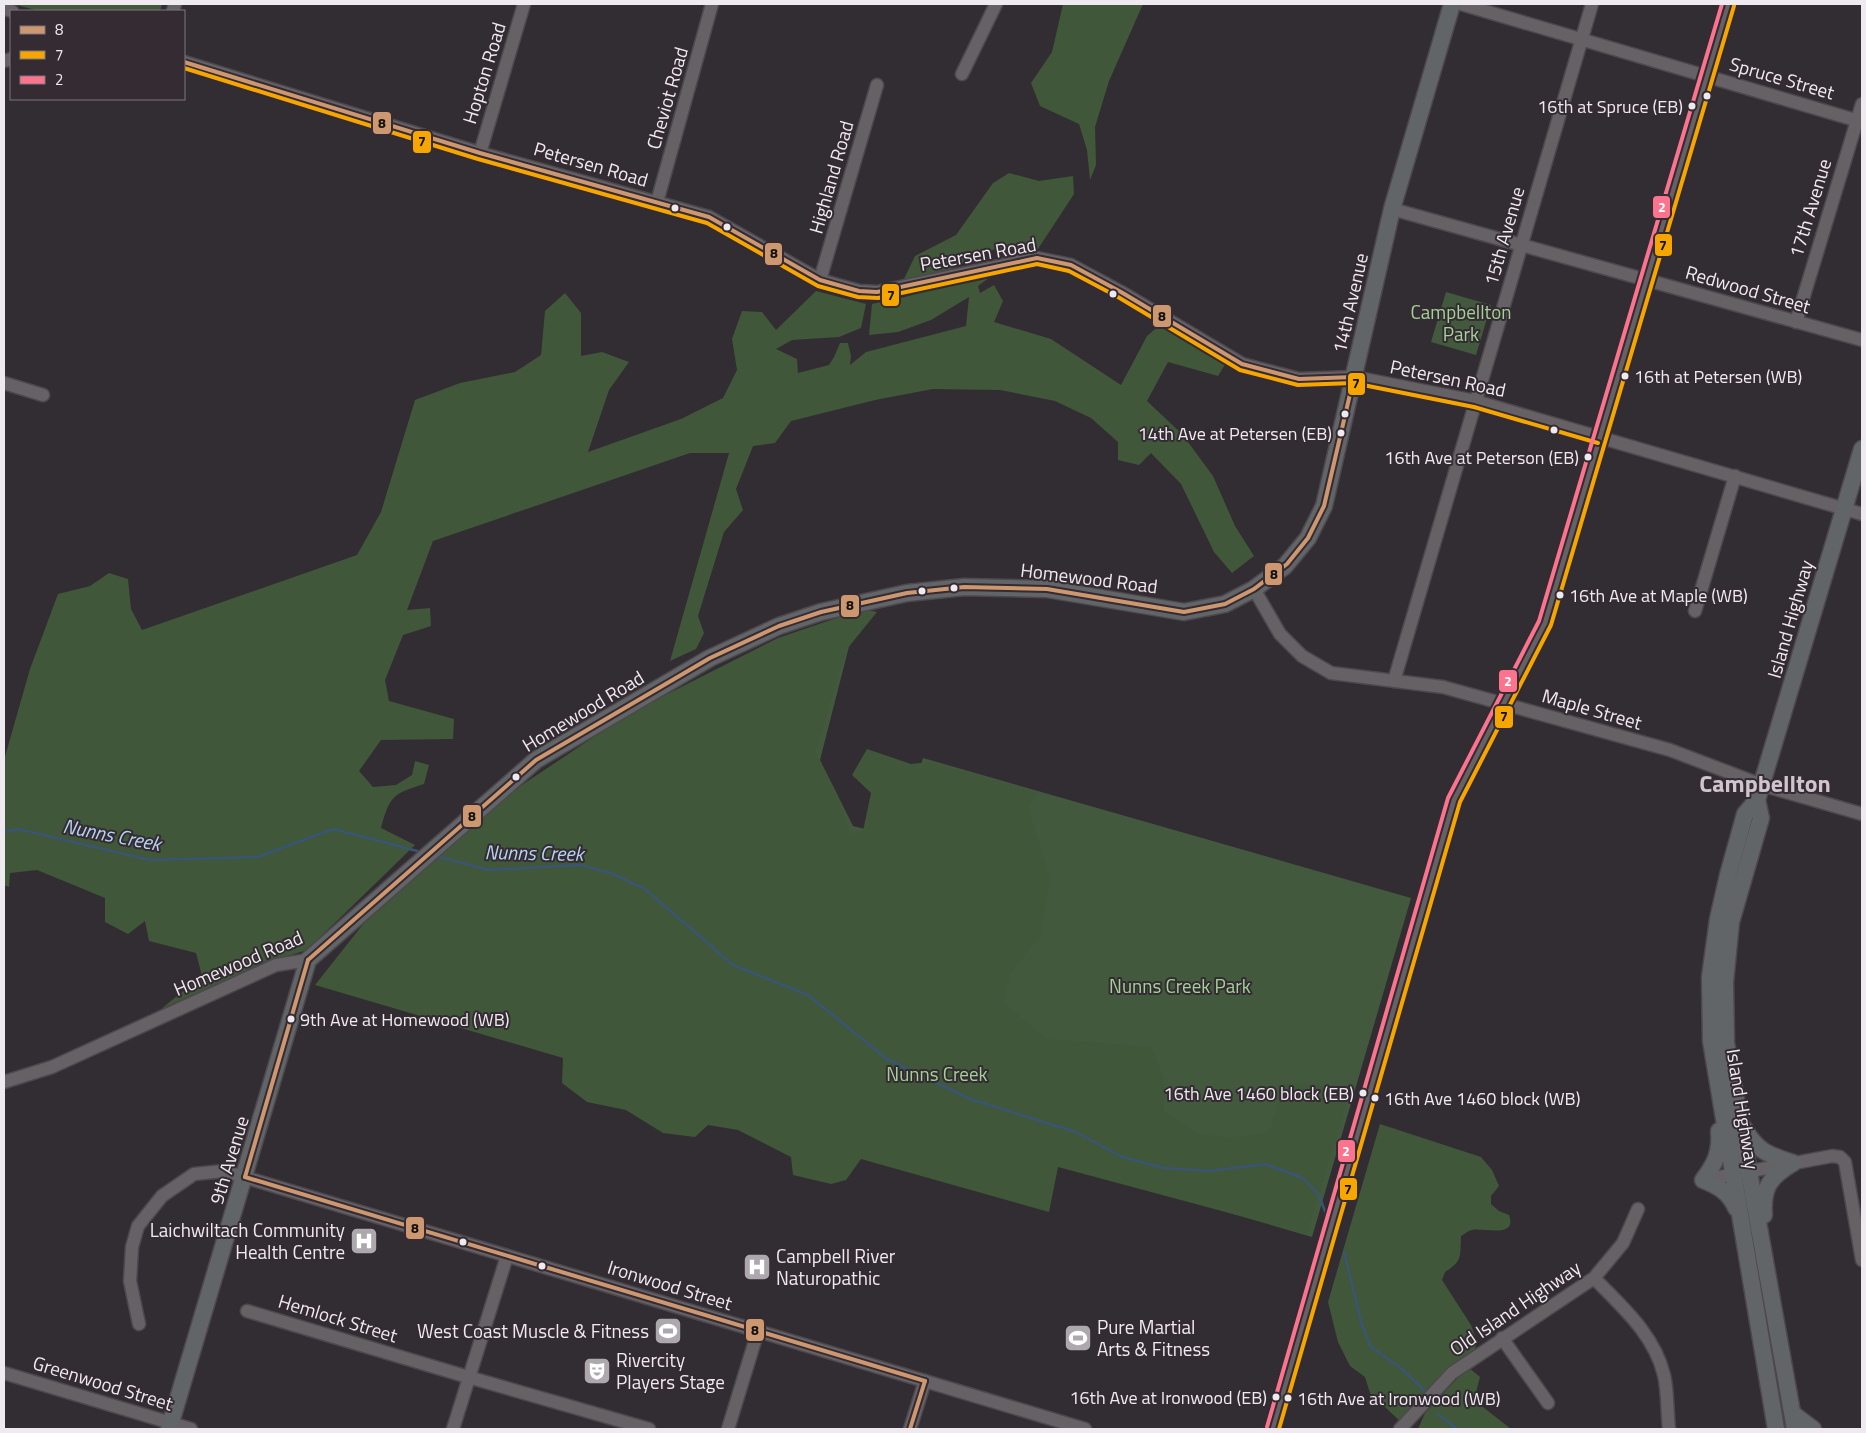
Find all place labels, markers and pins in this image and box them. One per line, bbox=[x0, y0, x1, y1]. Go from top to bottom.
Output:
unlabelled marker bbox=[1702, 91, 1712, 101]
place label: 16th at Spruce (EB) bbox=[1537, 93, 1683, 120]
marker: 16th at Spruce (EB) bbox=[1687, 101, 1697, 111]
unlabelled marker bbox=[670, 203, 680, 213]
unlabelled marker bbox=[722, 222, 732, 232]
unlabelled marker bbox=[1108, 289, 1118, 299]
place label: 16th at Petersen (WB) bbox=[1634, 363, 1802, 390]
marker: 16th at Petersen (WB) bbox=[1620, 371, 1630, 381]
unlabelled marker bbox=[1340, 409, 1350, 419]
place label: 14th Ave at Petersen (EB) bbox=[1138, 420, 1332, 447]
unlabelled marker bbox=[1549, 425, 1559, 435]
marker: 14th Ave at Petersen (EB) bbox=[1336, 428, 1346, 438]
place label: 16th Ave at Peterson (EB) bbox=[1384, 444, 1579, 471]
marker: 16th Ave at Peterson (EB) bbox=[1583, 452, 1593, 462]
place label: 16th Ave at Maple (WB) bbox=[1569, 582, 1748, 609]
unlabelled marker bbox=[949, 583, 959, 593]
unlabelled marker bbox=[917, 586, 927, 596]
marker: 16th Ave at Maple (WB) bbox=[1555, 590, 1565, 600]
unlabelled marker bbox=[511, 772, 521, 782]
place label: 9th Ave at Homewood (WB) bbox=[300, 1006, 510, 1033]
marker: 9th Ave at Homewood (WB) bbox=[286, 1014, 296, 1024]
place label: 16th Ave 1460 block (EB) bbox=[1164, 1080, 1354, 1107]
place label: 16th Ave 1460 block (WB) bbox=[1384, 1085, 1580, 1112]
marker: 16th Ave 1460 block (EB) bbox=[1358, 1088, 1368, 1098]
marker: 16th Ave 1460 block (WB) bbox=[1370, 1093, 1380, 1103]
place label: Laichwiltach Community Health Centre bbox=[150, 1215, 345, 1266]
hospital icon: Laichwiltach Community Health Centre bbox=[349, 1226, 379, 1256]
unlabelled marker bbox=[458, 1237, 468, 1247]
place label: Campbell River Naturopathic bbox=[776, 1241, 896, 1292]
hospital icon: Campbell River Naturopathic bbox=[742, 1252, 772, 1282]
unlabelled marker bbox=[537, 1261, 547, 1271]
place label: Pure Martial Arts & Fitness bbox=[1097, 1312, 1210, 1363]
place label: West Coast Muscle & Fitness bbox=[417, 1316, 649, 1345]
sports icon: West Coast Muscle & Fitness bbox=[653, 1316, 683, 1346]
sports icon: Pure Martial Arts & Fitness bbox=[1063, 1323, 1093, 1353]
place label: Rivercity Players Stage bbox=[616, 1345, 725, 1396]
theatre icon: Rivercity Players Stage bbox=[582, 1356, 612, 1386]
place label: 16th Ave at Ironwood (EB) bbox=[1069, 1384, 1267, 1411]
place label: 16th Ave at Ironwood (WB) bbox=[1297, 1385, 1501, 1412]
marker: 16th Ave at Ironwood (EB) bbox=[1271, 1392, 1281, 1402]
marker: 16th Ave at Ironwood (WB) bbox=[1283, 1393, 1293, 1403]

